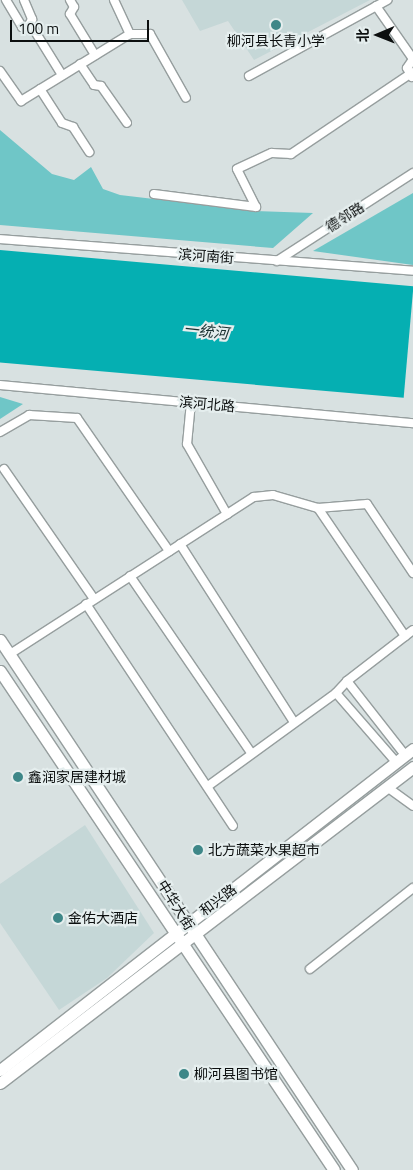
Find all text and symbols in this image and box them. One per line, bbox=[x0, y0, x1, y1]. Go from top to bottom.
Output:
scale bar bbox=[12, 10, 151, 42]
north arrow bbox=[353, 10, 403, 60]
text: 100 m bbox=[18, 17, 59, 40]
marker: 柳河县长青小学 bbox=[270, 19, 282, 31]
text: 北 bbox=[352, 28, 373, 42]
place label: 柳河县长青小学 bbox=[227, 33, 325, 49]
street label: 德邻路 bbox=[323, 199, 367, 235]
street label: 滨河南街 bbox=[177, 246, 235, 266]
water label: 一统河 bbox=[183, 320, 229, 342]
street label: 滨河北路 bbox=[178, 393, 236, 415]
place label: 鑫润家居建材城 bbox=[28, 769, 126, 785]
marker: 鑫润家居建材城 bbox=[12, 771, 24, 783]
place label: 北方蔬菜水果超市 bbox=[208, 842, 320, 858]
marker: 北方蔬菜水果超市 bbox=[192, 844, 204, 856]
street label: 中华大街 bbox=[154, 877, 198, 933]
street label: 和兴路 bbox=[196, 881, 240, 919]
place label: 金佑大酒店 bbox=[68, 910, 138, 926]
marker: 金佑大酒店 bbox=[52, 912, 64, 924]
place label: 柳河县图书馆 bbox=[194, 1066, 278, 1082]
marker: 柳河县图书馆 bbox=[178, 1068, 190, 1080]

